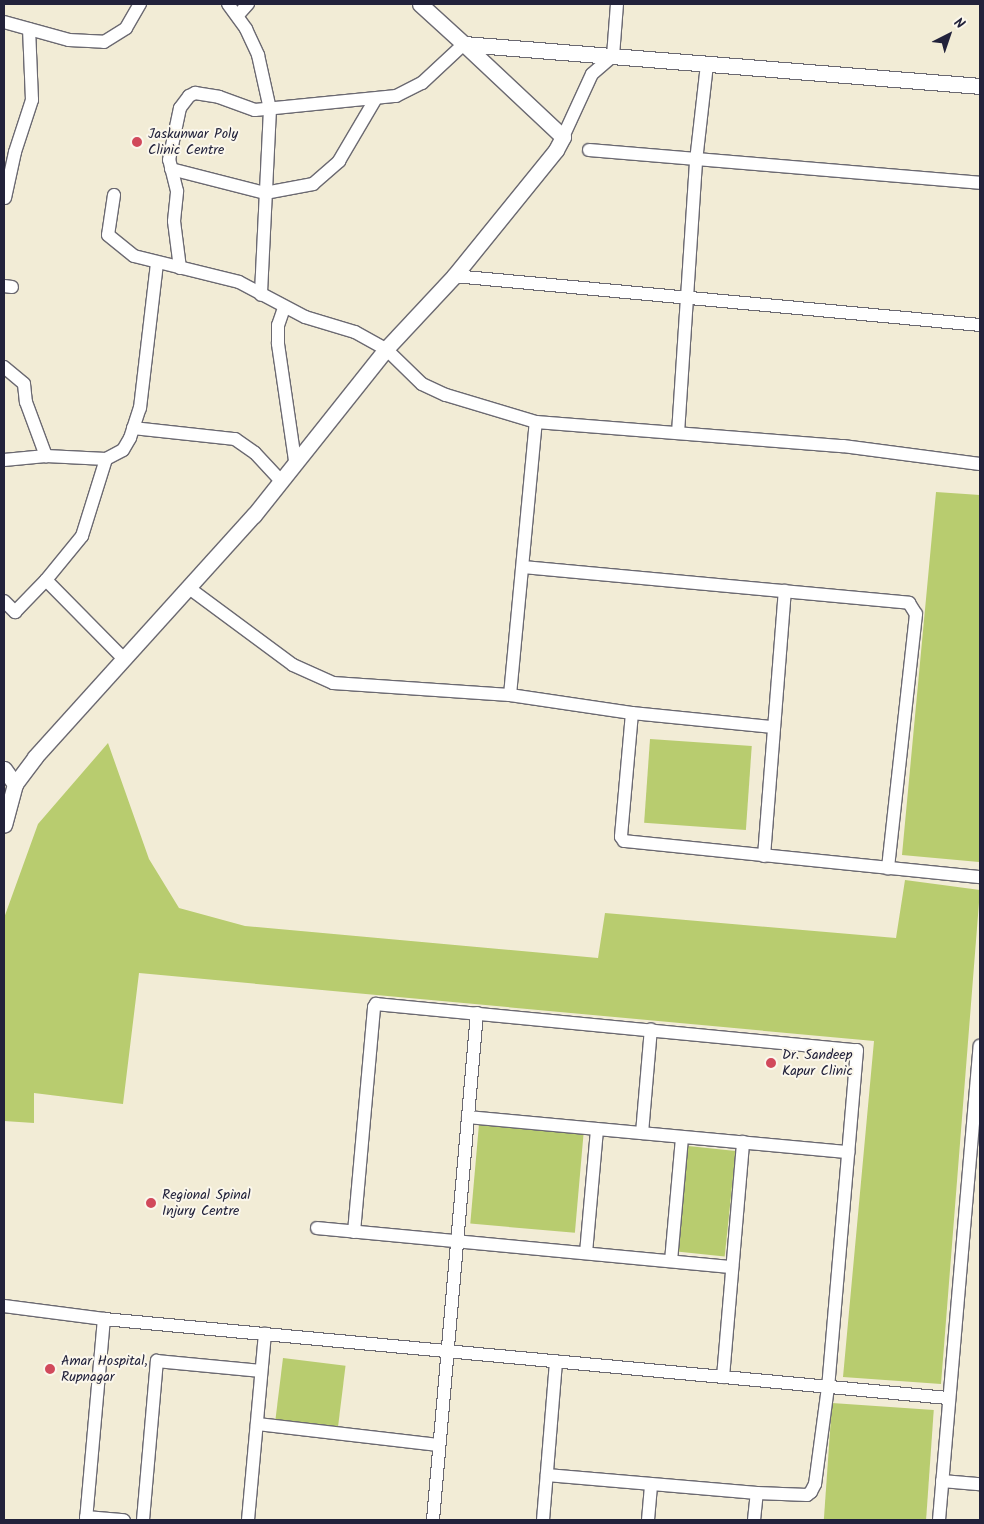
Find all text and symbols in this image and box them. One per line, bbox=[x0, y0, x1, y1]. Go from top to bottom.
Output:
north arrow bbox=[924, 10, 974, 60]
text: N bbox=[948, 12, 969, 35]
place label: Jaskunwar Poly Clinic Centre bbox=[148, 126, 238, 158]
marker: Jaskunwar Poly Clinic Centre bbox=[130, 135, 144, 149]
place label: Dr. Sandeep Kapur Clinic bbox=[782, 1047, 853, 1080]
marker: Dr. Sandeep Kapur Clinic bbox=[764, 1056, 778, 1070]
place label: Regional Spinal Injury Centre bbox=[162, 1187, 251, 1220]
marker: Regional Spinal Injury Centre bbox=[144, 1196, 158, 1210]
place label: Amar Hospital, Rupnagar bbox=[61, 1353, 148, 1385]
marker: Amar Hospital, Rupnagar bbox=[43, 1362, 57, 1376]

